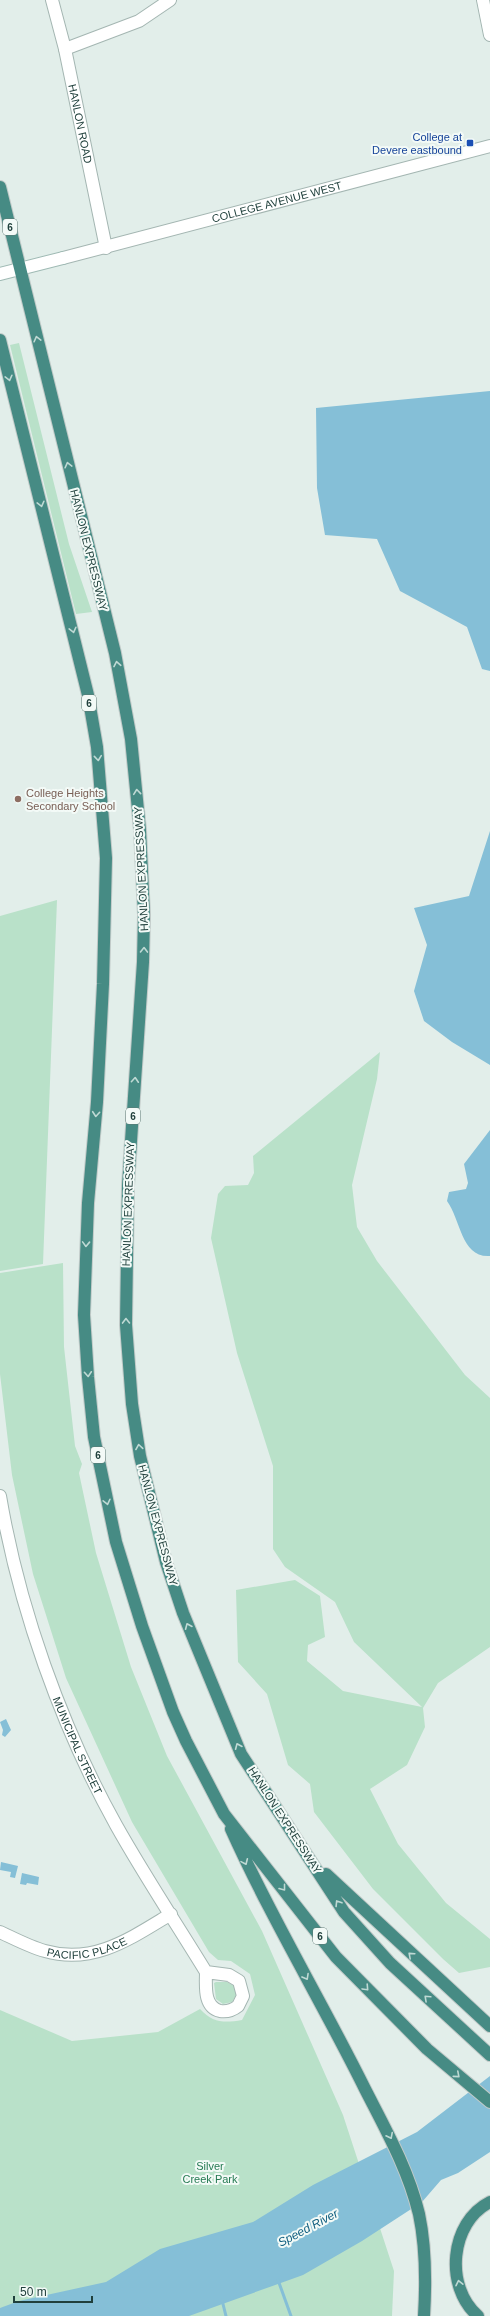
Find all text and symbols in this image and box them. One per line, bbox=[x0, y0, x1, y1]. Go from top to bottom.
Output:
street label: HANLON ROAD bbox=[66, 83, 94, 165]
place label: College at Devere eastbound bbox=[372, 131, 462, 156]
marker: College at Devere eastbound bbox=[465, 138, 475, 148]
street label: COLLEGE AVENUE WEST bbox=[211, 179, 343, 225]
road number: 6 bbox=[3, 219, 17, 235]
one-way arrow bbox=[33, 336, 42, 343]
one-way arrow bbox=[5, 375, 13, 381]
one-way arrow bbox=[65, 462, 73, 468]
street label: HANLON EXPRESSWAY bbox=[68, 488, 110, 613]
one-way arrow bbox=[36, 501, 45, 508]
one-way arrow bbox=[68, 627, 76, 634]
one-way arrow bbox=[113, 660, 122, 667]
road number: 6 bbox=[82, 695, 96, 711]
one-way arrow bbox=[93, 755, 102, 761]
place label: College Heights Secondary School bbox=[26, 787, 115, 812]
one-way arrow bbox=[132, 789, 141, 795]
marker: College Heights Secondary School bbox=[13, 794, 23, 804]
street label: HANLON EXPRESSWAY bbox=[132, 806, 150, 932]
one-way arrow bbox=[139, 947, 148, 953]
one-way arrow bbox=[131, 1077, 140, 1083]
road number: 6 bbox=[126, 1108, 140, 1124]
one-way arrow bbox=[91, 1111, 100, 1117]
street label: HANLON EXPRESSWAY bbox=[120, 1141, 136, 1267]
one-way arrow bbox=[82, 1241, 91, 1247]
one-way arrow bbox=[122, 1318, 130, 1324]
one-way arrow bbox=[83, 1371, 92, 1377]
one-way arrow bbox=[135, 1444, 144, 1450]
road number: 6 bbox=[91, 1447, 105, 1463]
street label: HANLON EXPRESSWAY bbox=[136, 1463, 180, 1587]
one-way arrow bbox=[103, 1499, 111, 1505]
one-way arrow bbox=[185, 1623, 193, 1631]
street label: MUNICIPAL STREET bbox=[51, 1695, 105, 1796]
one-way arrow bbox=[235, 1743, 243, 1751]
street label: HANLON EXPRESSWAY bbox=[246, 1764, 324, 1876]
one-way arrow bbox=[240, 1858, 248, 1865]
one-way arrow bbox=[278, 1883, 285, 1890]
one-way arrow bbox=[336, 1900, 343, 1907]
road number: 6 bbox=[313, 1928, 327, 1944]
street label: PACIFIC PLACE bbox=[46, 1935, 129, 1961]
one-way arrow bbox=[408, 1952, 416, 1959]
one-way arrow bbox=[302, 1972, 309, 1980]
one-way arrow bbox=[361, 1983, 368, 1991]
one-way arrow bbox=[424, 1995, 432, 2003]
one-way arrow bbox=[452, 2070, 460, 2077]
one-way arrow bbox=[385, 2132, 393, 2139]
park label: Silver Creek Park bbox=[182, 2160, 238, 2185]
water label: Speed River bbox=[276, 2206, 341, 2250]
scale bar bbox=[14, 2278, 92, 2304]
one-way arrow bbox=[455, 2280, 463, 2286]
text: 50 m bbox=[20, 2285, 47, 2299]

